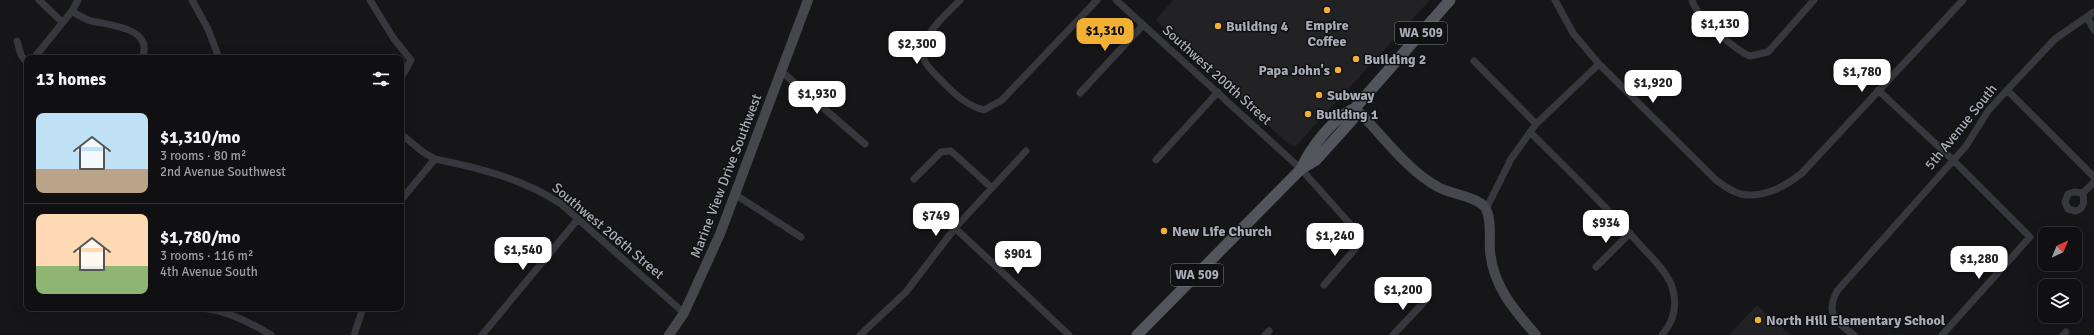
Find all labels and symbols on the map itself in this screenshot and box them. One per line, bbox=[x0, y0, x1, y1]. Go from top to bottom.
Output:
marker: Empire Coffee bbox=[1322, 5, 1332, 15]
pin: $1,130 bbox=[1687, 11, 1753, 45]
place label: Empire Coffee bbox=[1305, 17, 1349, 50]
pin: $1,310 bbox=[1072, 18, 1138, 52]
place label: Building 4 bbox=[1226, 18, 1289, 35]
marker: Building 4 bbox=[1213, 21, 1223, 31]
street label: Southwest 200th Street bbox=[1159, 22, 1275, 128]
road number: WA 509 bbox=[1395, 22, 1447, 44]
pin: $2,300 bbox=[884, 31, 950, 65]
place label: Building 2 bbox=[1364, 51, 1426, 68]
marker: Building 2 bbox=[1351, 54, 1361, 64]
pin: $1,780 bbox=[1829, 59, 1895, 93]
place label: Papa John's bbox=[1258, 62, 1330, 79]
marker: Papa John's bbox=[1333, 65, 1343, 75]
pin: $1,920 bbox=[1620, 70, 1686, 104]
pin: $1,930 bbox=[784, 81, 850, 115]
street label: 5th Avenue South bbox=[1921, 81, 2001, 173]
place label: Subway bbox=[1327, 87, 1374, 104]
marker: Subway bbox=[1314, 90, 1324, 100]
street label: Marine View Drive Southwest bbox=[687, 91, 765, 261]
place label: Building 1 bbox=[1316, 106, 1379, 123]
marker: Building 1 bbox=[1303, 109, 1313, 119]
street label: Southwest 206th Street bbox=[549, 179, 667, 283]
pin: $749 bbox=[912, 203, 960, 237]
pin: $934 bbox=[1582, 210, 1630, 244]
place label: New Life Church bbox=[1172, 223, 1272, 240]
pin: $1,240 bbox=[1302, 223, 1368, 257]
marker: New Life Church bbox=[1159, 226, 1169, 236]
north arrow bbox=[2038, 227, 2082, 271]
pin: $1,540 bbox=[490, 237, 556, 271]
pin: $901 bbox=[994, 241, 1042, 275]
pin: $1,280 bbox=[1946, 246, 2012, 280]
road number: WA 509 bbox=[1171, 264, 1223, 286]
pin: $1,200 bbox=[1370, 277, 1436, 311]
place label: North Hill Elementary School bbox=[1766, 312, 1946, 329]
marker: North Hill Elementary School bbox=[1753, 315, 1763, 325]

